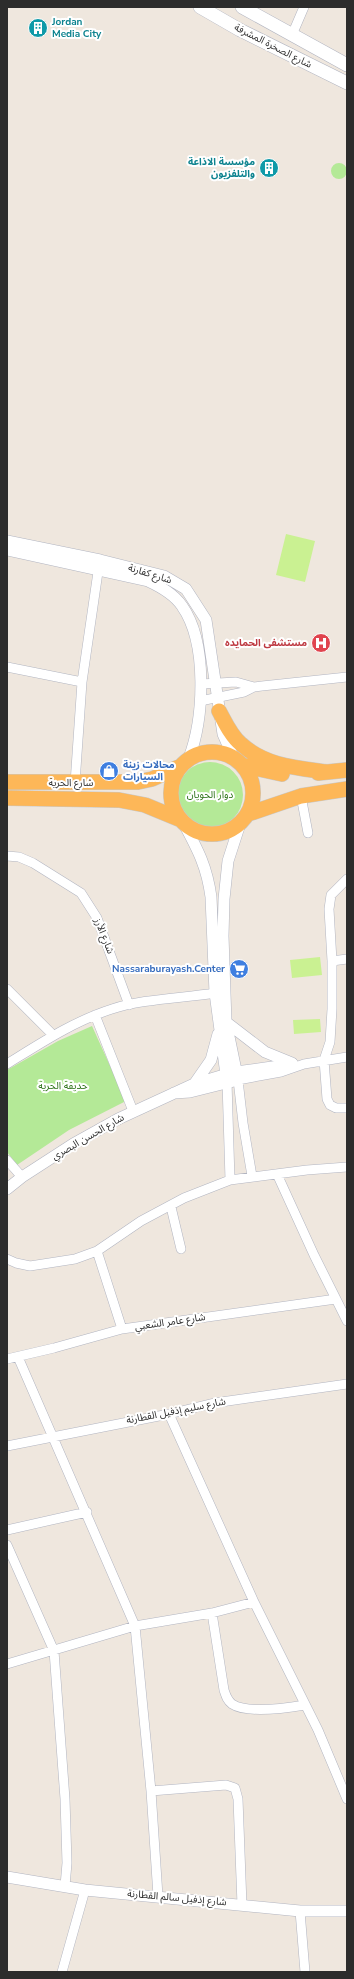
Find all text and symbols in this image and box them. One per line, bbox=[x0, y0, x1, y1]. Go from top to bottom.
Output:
place label: Jordan Media City bbox=[51, 15, 102, 41]
building icon: Jordan Media City bbox=[27, 17, 49, 39]
street label: شارع الصخرة المشرفة bbox=[232, 20, 314, 72]
place label: مؤسسة الاذاعة والتلفزيون bbox=[188, 155, 255, 181]
building icon: مؤسسة الاذاعة والتلفزيون bbox=[258, 157, 280, 179]
street label: شارع كفارنة bbox=[126, 561, 174, 587]
hospital icon: مستشفى الحمايده bbox=[310, 632, 332, 654]
place label: مستشفى الحمايده bbox=[225, 636, 307, 650]
place label: محالات زينة السيارات bbox=[123, 758, 175, 784]
shop icon: محالات زينة السيارات bbox=[98, 760, 120, 782]
street label: شارع الحرية bbox=[49, 776, 94, 790]
park label: دوار الحويان bbox=[187, 788, 234, 802]
street label: شارع الأرز bbox=[90, 915, 118, 956]
supermarket icon: Nassaraburayash.Center bbox=[228, 958, 250, 980]
place label: Nassaraburayash.Center bbox=[112, 962, 225, 976]
park label: حديقة الحرية bbox=[38, 1079, 88, 1093]
street label: شارع الحسن البصري bbox=[49, 1111, 127, 1164]
street label: شارع عامر الشعبي bbox=[134, 1310, 206, 1334]
street label: شارع سليم إذفيل القطارنة bbox=[125, 1394, 227, 1427]
street label: شارع إذفيل سالم القطارنة bbox=[127, 1887, 227, 1909]

